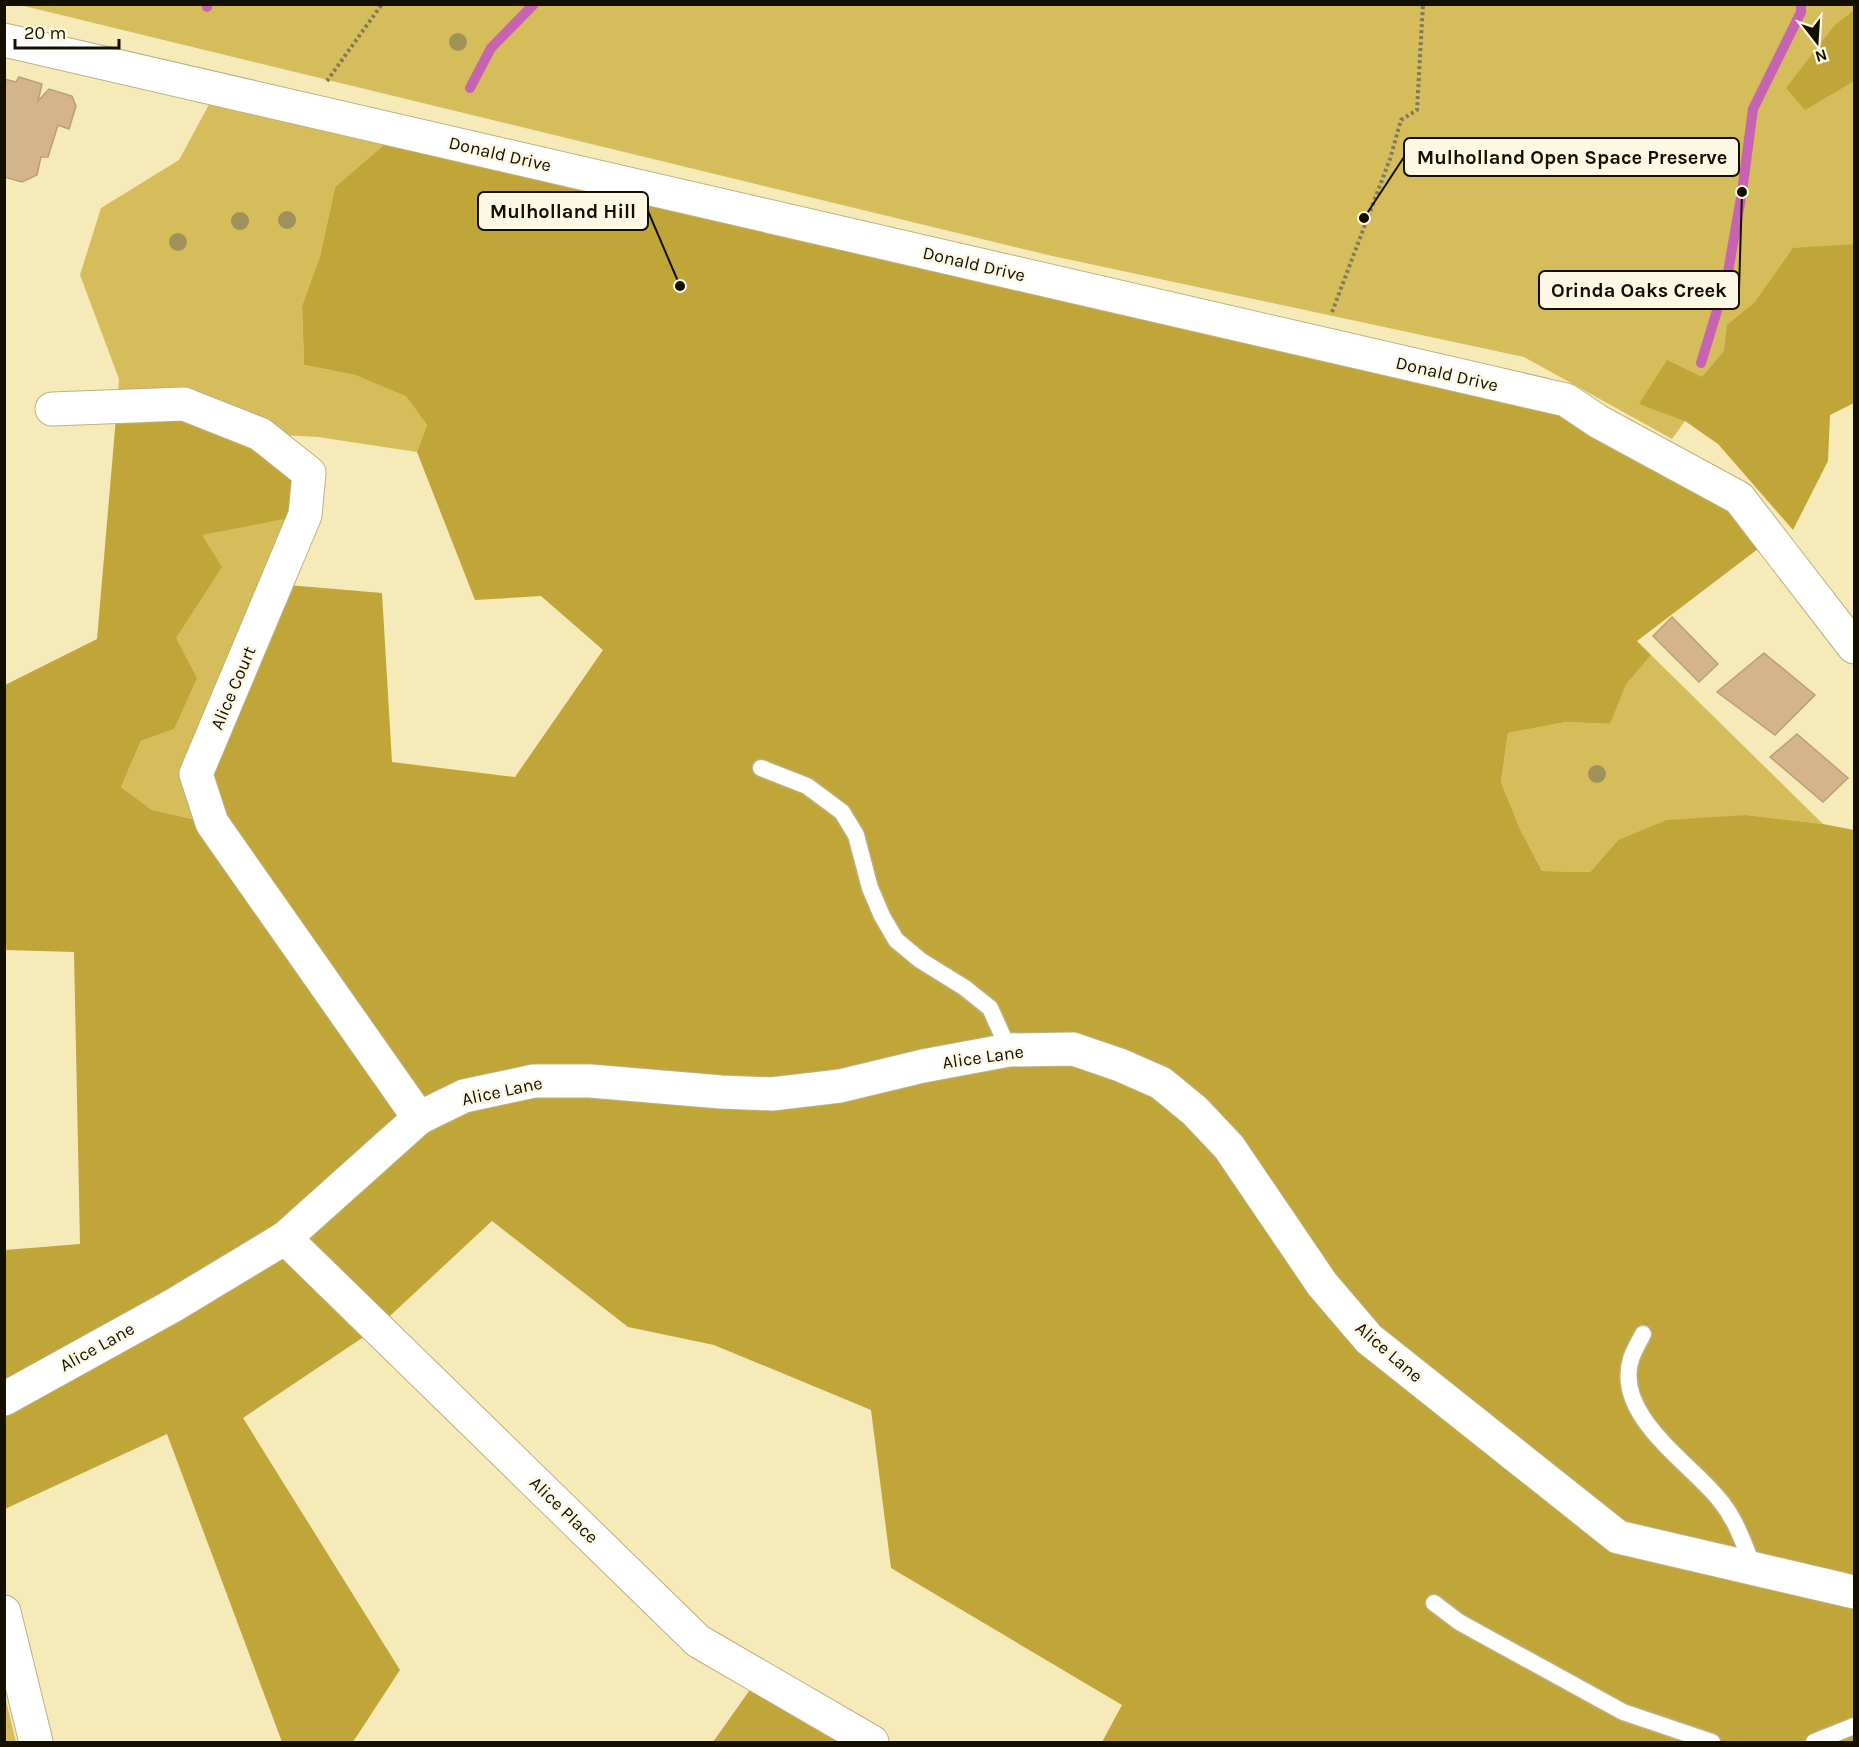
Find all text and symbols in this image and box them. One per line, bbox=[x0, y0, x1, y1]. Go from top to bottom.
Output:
scale bar bbox=[15, 12, 118, 50]
north arrow bbox=[1787, 12, 1847, 72]
text: 20 m bbox=[24, 22, 66, 44]
text: N bbox=[1813, 45, 1830, 67]
street label: Donald Drive bbox=[447, 132, 553, 176]
callout: Mulholland Open Space Preserve bbox=[1404, 138, 1739, 176]
text: Mulholland Open Space Preserve bbox=[1417, 146, 1727, 169]
callout: Mulholland Hill bbox=[478, 192, 648, 230]
text: Mulholland Hill bbox=[490, 200, 636, 223]
street label: Donald Drive bbox=[921, 242, 1027, 286]
callout: Orinda Oaks Creek bbox=[1539, 271, 1739, 309]
text: Orinda Oaks Creek bbox=[1551, 279, 1727, 302]
street label: Donald Drive bbox=[1394, 352, 1500, 396]
street label: Alice Court bbox=[206, 643, 261, 733]
street label: Alice Lane bbox=[941, 1040, 1025, 1074]
street label: Alice Lane bbox=[460, 1072, 544, 1110]
street label: Alice Lane bbox=[1351, 1317, 1427, 1387]
street label: Alice Lane bbox=[56, 1318, 138, 1376]
street label: Alice Place bbox=[525, 1472, 603, 1548]

